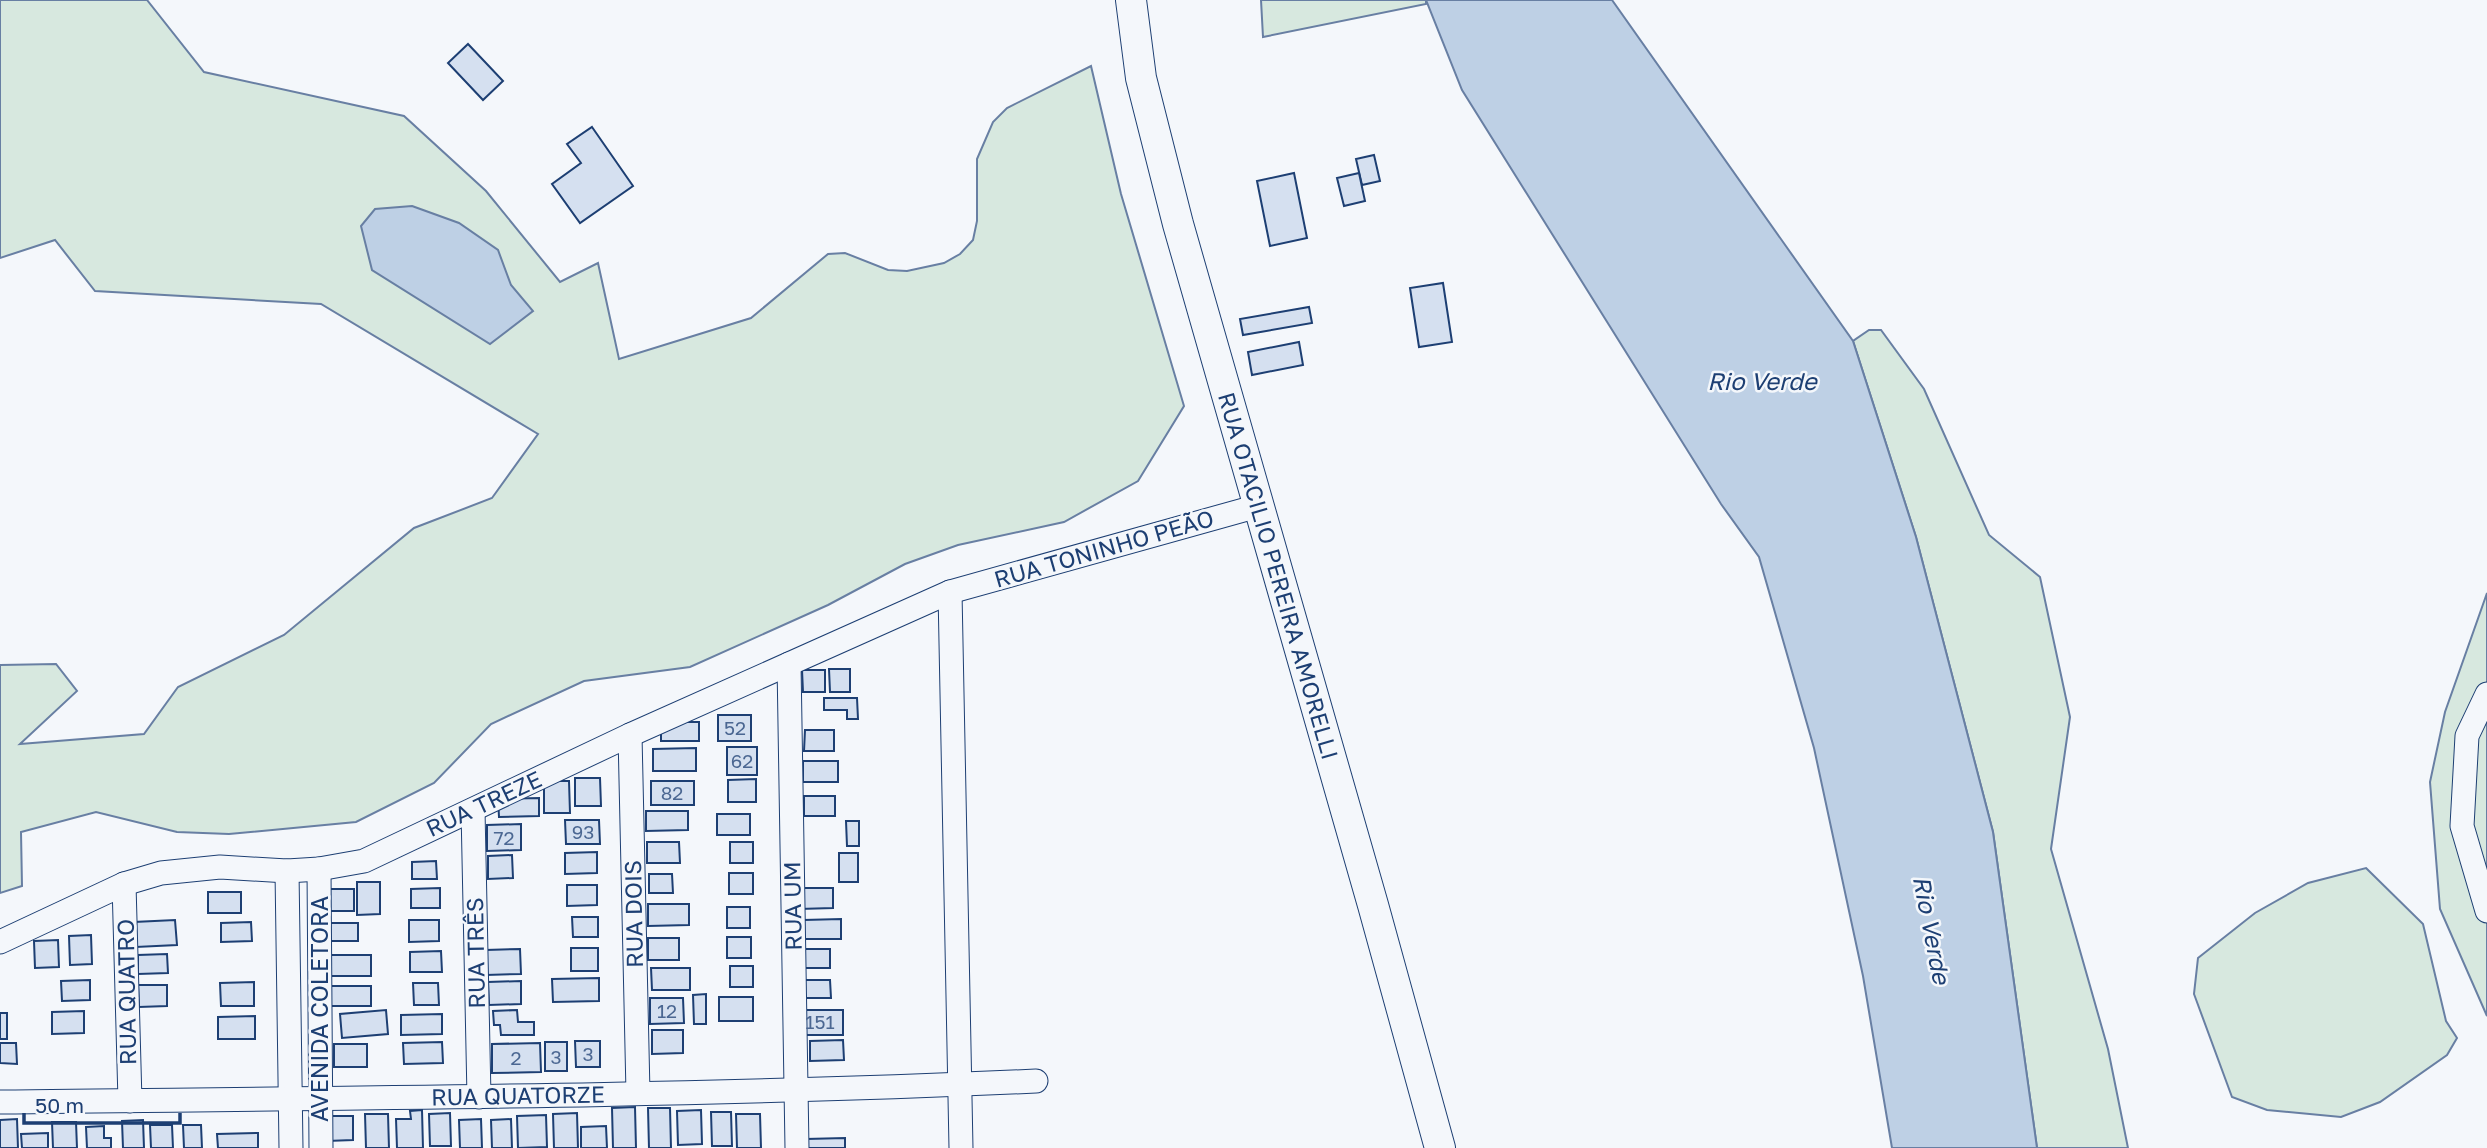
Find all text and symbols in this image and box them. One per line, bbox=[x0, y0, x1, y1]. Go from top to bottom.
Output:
water label: Rio Verde bbox=[1707, 366, 1819, 395]
street label: RUA OTACILIO PEREIRA AMORELLI bbox=[1213, 389, 1345, 763]
street label: RUA TONINHO PEÃO bbox=[991, 503, 1217, 593]
house number: 52 bbox=[724, 716, 746, 739]
house number: 62 bbox=[731, 749, 753, 772]
street label: RUA TREZE bbox=[421, 764, 546, 842]
house number: 82 bbox=[661, 781, 683, 804]
house number: 93 bbox=[572, 820, 594, 843]
house number: 72 bbox=[493, 826, 515, 849]
street label: RUA DOIS bbox=[618, 860, 648, 968]
street label: RUA UM bbox=[777, 861, 807, 951]
water label: Rio Verde bbox=[1908, 873, 1958, 988]
street label: AVENIDA COLETORA bbox=[305, 896, 333, 1122]
street label: RUA TRÊS bbox=[460, 897, 490, 1009]
street label: RUA QUATRO bbox=[111, 919, 141, 1065]
house number: 12 bbox=[657, 999, 677, 1022]
house number: 151 bbox=[805, 1010, 835, 1033]
house number: 3 bbox=[582, 1042, 594, 1065]
house number: 3 bbox=[550, 1045, 562, 1068]
house number: 2 bbox=[510, 1046, 522, 1069]
street label: RUA QUATORZE bbox=[431, 1079, 605, 1111]
scale bar bbox=[24, 1082, 180, 1126]
text: 50 m bbox=[35, 1092, 84, 1118]

